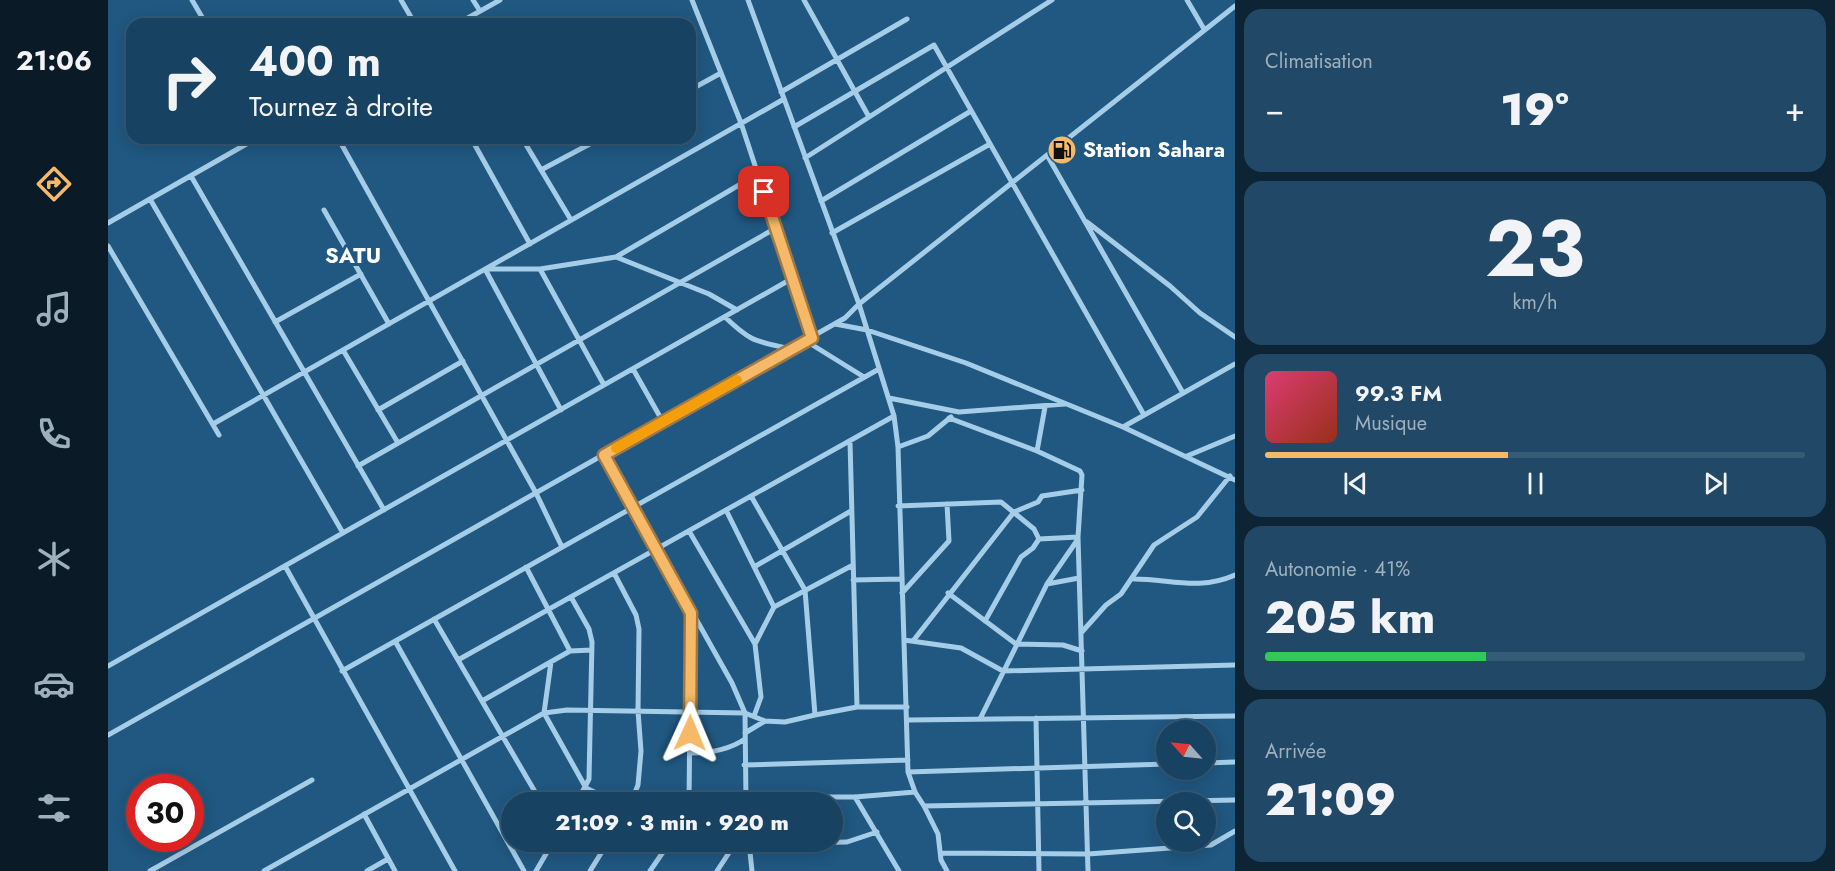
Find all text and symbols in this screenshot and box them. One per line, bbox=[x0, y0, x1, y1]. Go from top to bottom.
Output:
text: 400 m bbox=[249, 31, 381, 92]
text: 21:06 bbox=[16, 41, 92, 80]
icon: right bbox=[150, 42, 228, 120]
text: Climatisation bbox=[1265, 47, 1373, 76]
text: 19° bbox=[1500, 77, 1569, 142]
text: − bbox=[1265, 86, 1284, 133]
text: + bbox=[1785, 86, 1805, 133]
text: Tournez à droite bbox=[249, 87, 433, 126]
fuel station icon: Station Sahara bbox=[1046, 134, 1078, 166]
place label: Station Sahara bbox=[1083, 135, 1225, 165]
icon: directions bbox=[33, 163, 75, 205]
pin bbox=[738, 166, 789, 217]
icon: arrive bbox=[747, 175, 780, 208]
text: 23 bbox=[1485, 193, 1585, 305]
district label: SATU bbox=[325, 239, 381, 271]
icon: music bbox=[33, 288, 75, 330]
text: km/h bbox=[1512, 288, 1558, 317]
text: 99.3 FM bbox=[1355, 377, 1442, 409]
text: Musique bbox=[1355, 409, 1427, 438]
icon: phone bbox=[33, 413, 75, 455]
icon: previous bbox=[1339, 467, 1372, 500]
icon: pause bbox=[1519, 467, 1552, 500]
icon: next bbox=[1699, 467, 1732, 500]
icon: climate bbox=[33, 538, 75, 580]
text: Autonomie · 41% bbox=[1265, 555, 1410, 584]
text: 205 km bbox=[1265, 585, 1435, 650]
icon: car bbox=[33, 663, 75, 705]
position arrow bbox=[658, 701, 722, 765]
north arrow bbox=[1156, 720, 1216, 780]
map controls bbox=[1156, 720, 1216, 852]
text: Arrivée bbox=[1265, 737, 1326, 766]
text: 21:09 bbox=[1265, 767, 1396, 832]
speed limit sign: 30 bbox=[126, 774, 204, 852]
icon: filters bbox=[33, 787, 75, 829]
button: search bbox=[1156, 792, 1216, 852]
text: 21:09 · 3 min · 920 m bbox=[555, 806, 789, 838]

